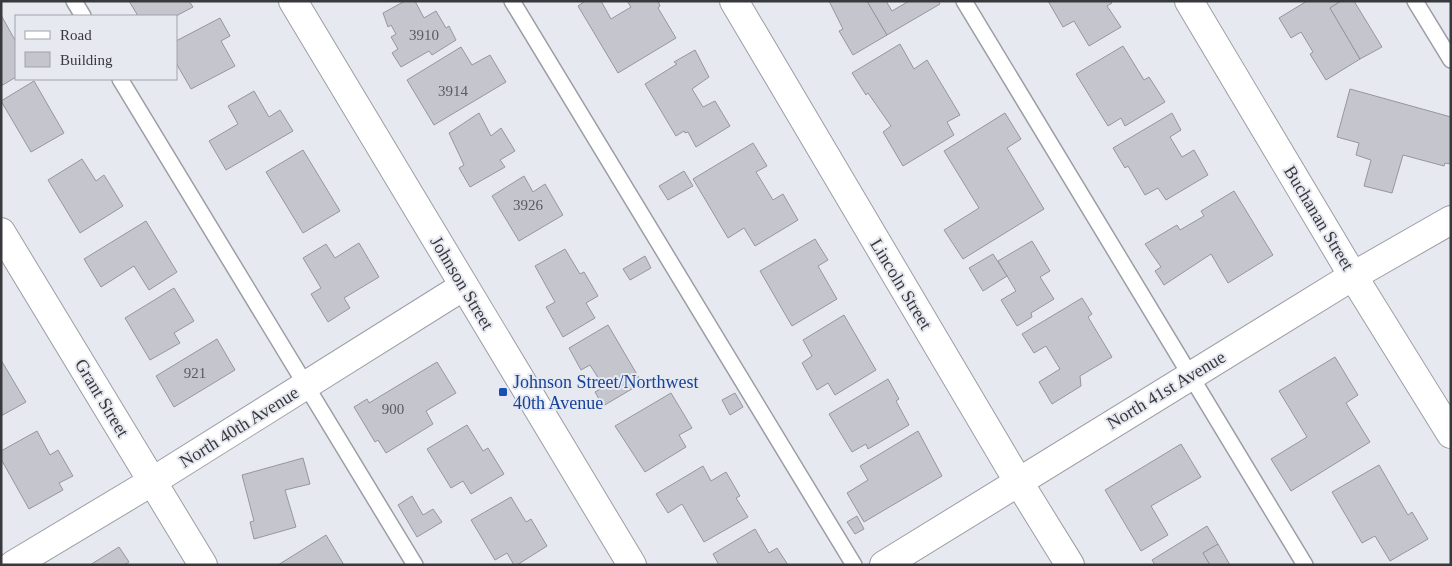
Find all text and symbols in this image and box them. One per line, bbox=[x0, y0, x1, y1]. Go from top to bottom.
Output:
legend bbox=[15, 15, 178, 80]
text: Road bbox=[60, 27, 92, 43]
house number: 3910 bbox=[409, 27, 439, 43]
text: Building bbox=[60, 52, 113, 68]
house number: 3914 bbox=[438, 83, 469, 99]
street label: Buchanan Street bbox=[1280, 162, 1358, 274]
house number: 3926 bbox=[513, 197, 544, 213]
street label: Johnson Street bbox=[426, 233, 498, 333]
street label: Lincoln Street bbox=[866, 235, 936, 333]
street label: North 41st Avenue bbox=[1103, 347, 1229, 433]
street label: Grant Street bbox=[71, 355, 133, 441]
house number: 921 bbox=[184, 365, 206, 381]
place label: Johnson Street/Northwest 40th Avenue bbox=[513, 372, 698, 413]
street label: North 40th Avenue bbox=[176, 382, 302, 472]
marker: Johnson Street/Northwest 40th Avenue bbox=[497, 386, 509, 398]
house number: 900 bbox=[382, 401, 404, 417]

